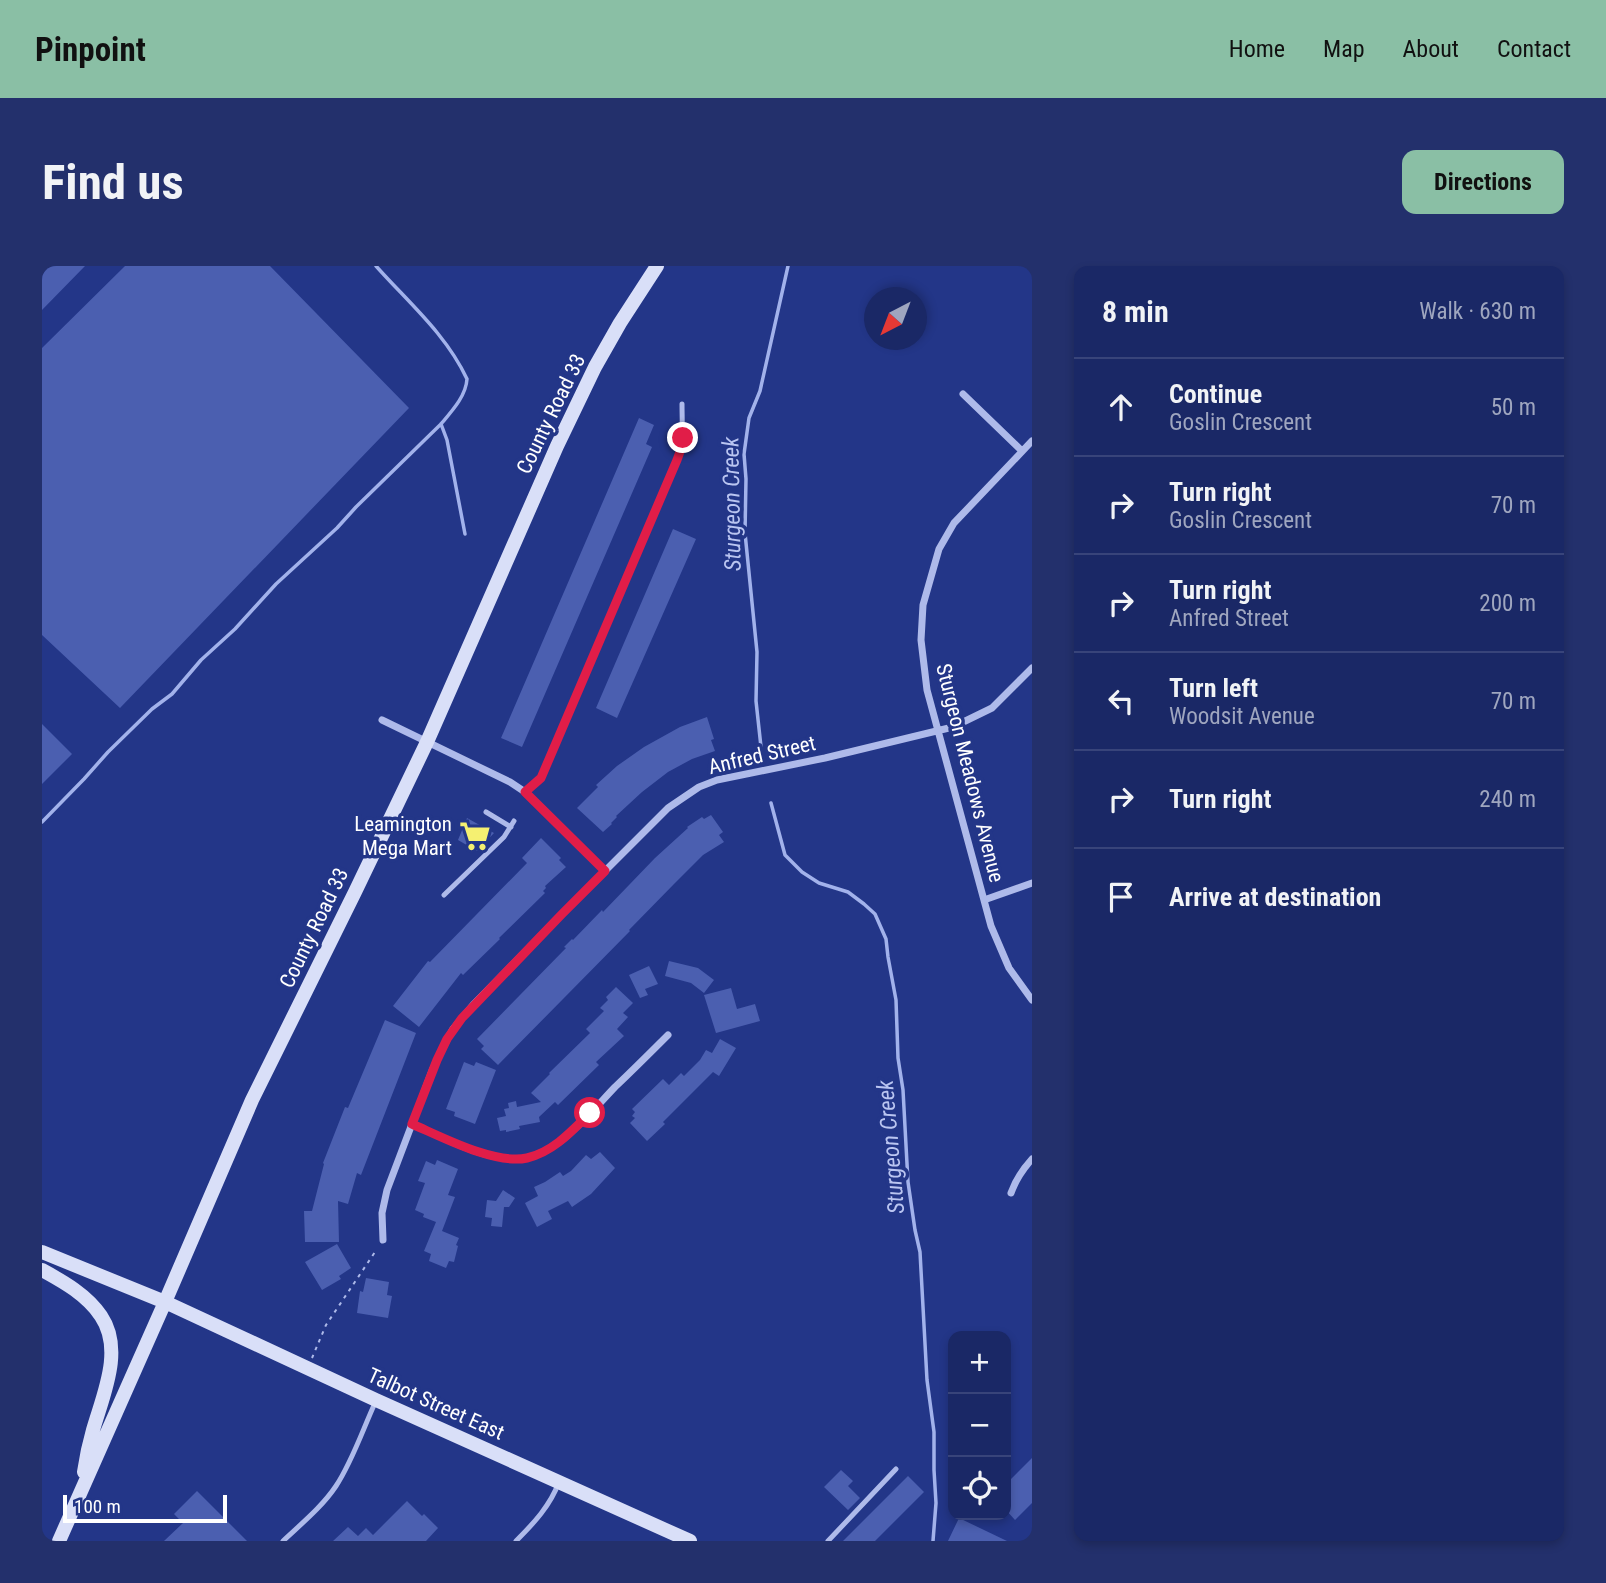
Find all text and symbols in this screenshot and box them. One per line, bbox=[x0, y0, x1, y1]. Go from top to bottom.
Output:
text: Pinpoint bbox=[35, 30, 146, 69]
text: Home bbox=[1229, 35, 1285, 63]
text: Map bbox=[1323, 35, 1365, 63]
text: About bbox=[1403, 35, 1459, 63]
text: Contact bbox=[1497, 35, 1571, 63]
button: Directions bbox=[1402, 150, 1564, 214]
text: Find us bbox=[42, 154, 184, 211]
north arrow bbox=[864, 287, 927, 350]
text: 8 min bbox=[1102, 294, 1169, 329]
text: Walk · 630 m bbox=[1419, 298, 1536, 325]
street label: County Road 33 bbox=[512, 350, 590, 478]
text: Continue bbox=[1169, 379, 1262, 409]
icon: ahead bbox=[1102, 388, 1140, 426]
text: 50 m bbox=[1491, 394, 1536, 421]
text: Goslin Crescent bbox=[1169, 409, 1312, 436]
route end bbox=[667, 422, 698, 453]
water label: Sturgeon Creek bbox=[717, 436, 747, 571]
text: Turn right bbox=[1169, 477, 1271, 507]
icon: right bbox=[1102, 486, 1140, 524]
text: 70 m bbox=[1491, 492, 1536, 519]
text: Goslin Crescent bbox=[1169, 507, 1312, 534]
text: Turn right bbox=[1169, 575, 1271, 605]
icon: right bbox=[1102, 584, 1140, 622]
text: 200 m bbox=[1479, 590, 1536, 617]
text: Anfred Street bbox=[1169, 605, 1289, 632]
street label: Sturgeon Meadows Avenue bbox=[931, 661, 1009, 885]
text: Turn left bbox=[1169, 673, 1258, 703]
icon: left bbox=[1102, 682, 1140, 720]
text: 70 m bbox=[1491, 688, 1536, 715]
text: Woodsit Avenue bbox=[1169, 703, 1315, 730]
street label: Anfred Street bbox=[706, 731, 818, 779]
icon: right bbox=[1102, 780, 1140, 818]
text: Turn right bbox=[1169, 784, 1271, 814]
text: 240 m bbox=[1479, 786, 1536, 813]
place label: Leamington Mega Mart bbox=[354, 812, 452, 860]
supermarket icon: Leamington Mega Mart bbox=[458, 819, 492, 853]
street label: County Road 33 bbox=[275, 864, 353, 992]
icon: arrive bbox=[1102, 878, 1140, 916]
text: Arrive at destination bbox=[1169, 882, 1381, 912]
water label: Sturgeon Creek bbox=[872, 1078, 910, 1215]
route start bbox=[574, 1097, 605, 1128]
map controls bbox=[948, 1331, 1011, 1520]
button: + bbox=[948, 1331, 1011, 1394]
street label: Talbot Street East bbox=[364, 1363, 508, 1445]
button: − bbox=[948, 1394, 1011, 1457]
button: locate bbox=[948, 1457, 1011, 1520]
scale bar bbox=[63, 1492, 228, 1524]
text: 100 m bbox=[74, 1495, 121, 1518]

